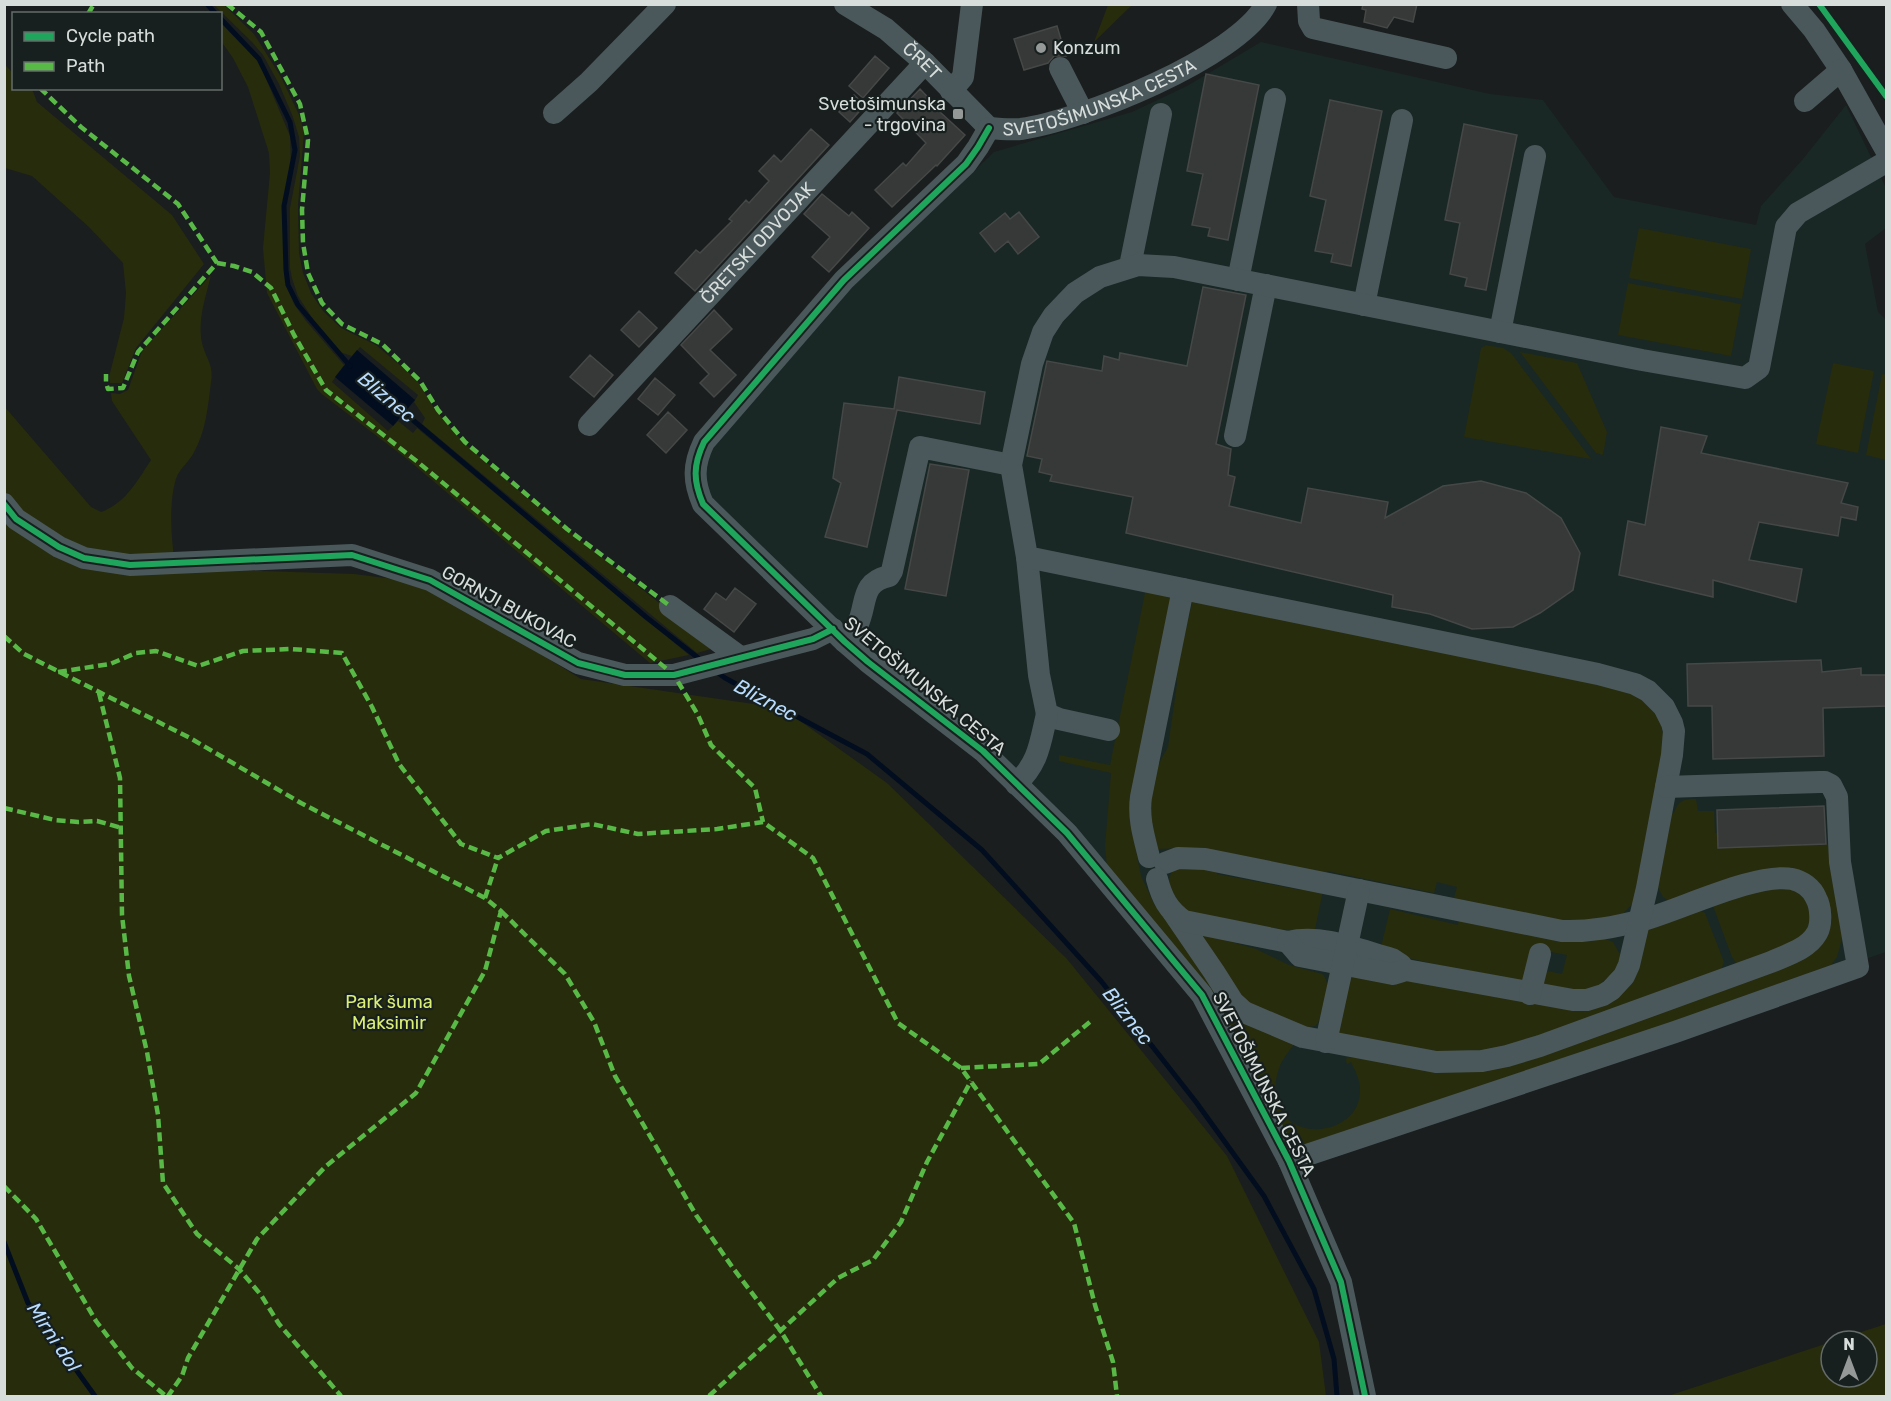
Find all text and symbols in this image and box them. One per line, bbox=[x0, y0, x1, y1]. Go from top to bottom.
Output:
legend bbox=[12, 12, 222, 90]
text: Cycle path bbox=[66, 25, 155, 47]
street label: ČRET bbox=[898, 37, 946, 84]
place label: Konzum bbox=[1053, 37, 1121, 59]
marker: Konzum bbox=[1034, 41, 1048, 55]
street label: SVETOŠIMUNSKA CESTA bbox=[1002, 54, 1200, 141]
text: Path bbox=[66, 55, 105, 77]
place label: Svetošimunska - trgovina bbox=[818, 93, 946, 136]
marker: Svetošimunska - trgovina bbox=[951, 107, 965, 121]
street label: ČRETSKI ODVOJAK bbox=[696, 178, 820, 309]
water label: Bliznec bbox=[353, 366, 421, 428]
street label: GORNJI BUKOVAC bbox=[438, 561, 580, 653]
street label: SVETOŠIMUNSKA CESTA bbox=[840, 612, 1010, 760]
water label: Bliznec bbox=[731, 674, 801, 726]
water label: Bliznec bbox=[1098, 982, 1158, 1050]
street label: SVETOŠIMUNSKA CESTA bbox=[1208, 988, 1320, 1180]
park label: Park šuma Maksimir bbox=[345, 991, 433, 1034]
water label: Mirni dol bbox=[22, 1298, 87, 1377]
north arrow bbox=[1819, 1329, 1879, 1389]
text: N bbox=[1843, 1335, 1855, 1354]

